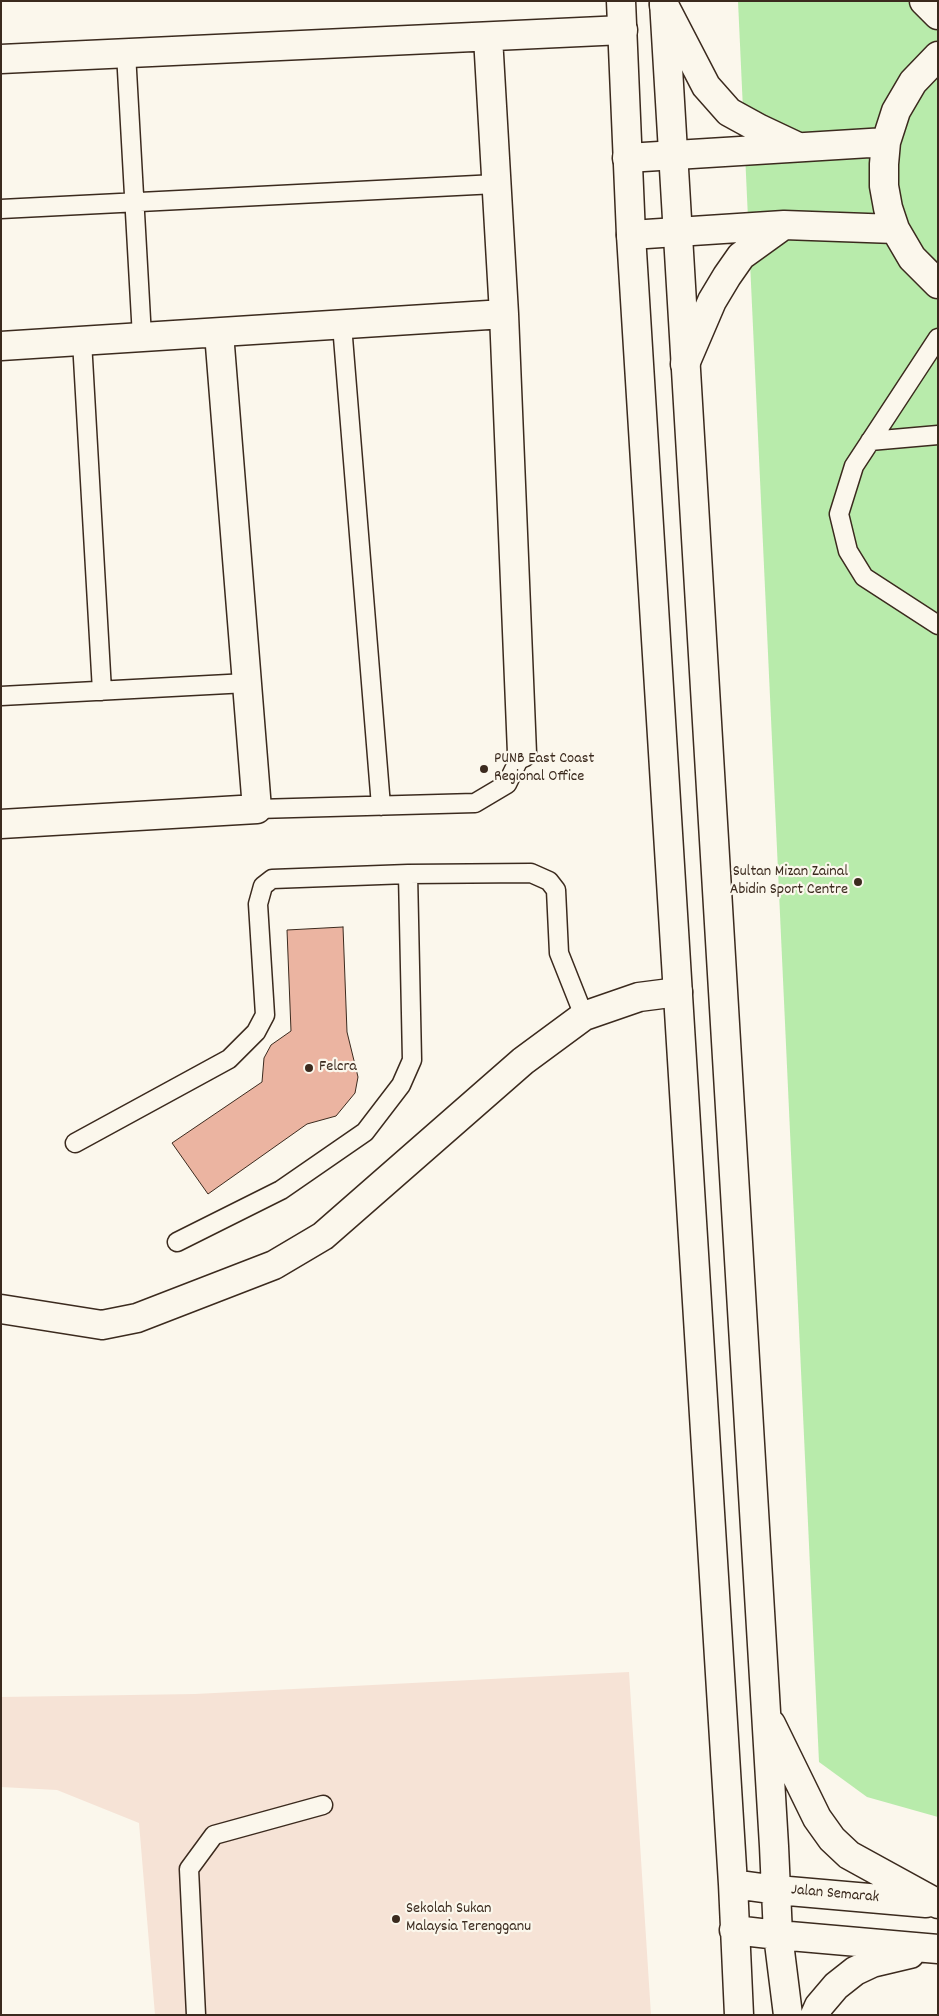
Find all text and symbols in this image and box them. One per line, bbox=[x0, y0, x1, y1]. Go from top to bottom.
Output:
place label: PUNB East Coast Regional Office bbox=[494, 750, 594, 788]
marker: PUNB East Coast Regional Office bbox=[478, 763, 490, 775]
place label: Sultan Mizan Zainal Abidin Sport Centre bbox=[730, 863, 848, 901]
marker: Sultan Mizan Zainal Abidin Sport Centre bbox=[852, 876, 864, 888]
place label: Felcra bbox=[319, 1058, 357, 1078]
marker: Felcra bbox=[303, 1062, 315, 1074]
street label: Jalan Semarak bbox=[790, 1882, 880, 1908]
place label: Sekolah Sukan Malaysia Terengganu bbox=[406, 1900, 531, 1938]
marker: Sekolah Sukan Malaysia Terengganu bbox=[390, 1913, 402, 1925]

